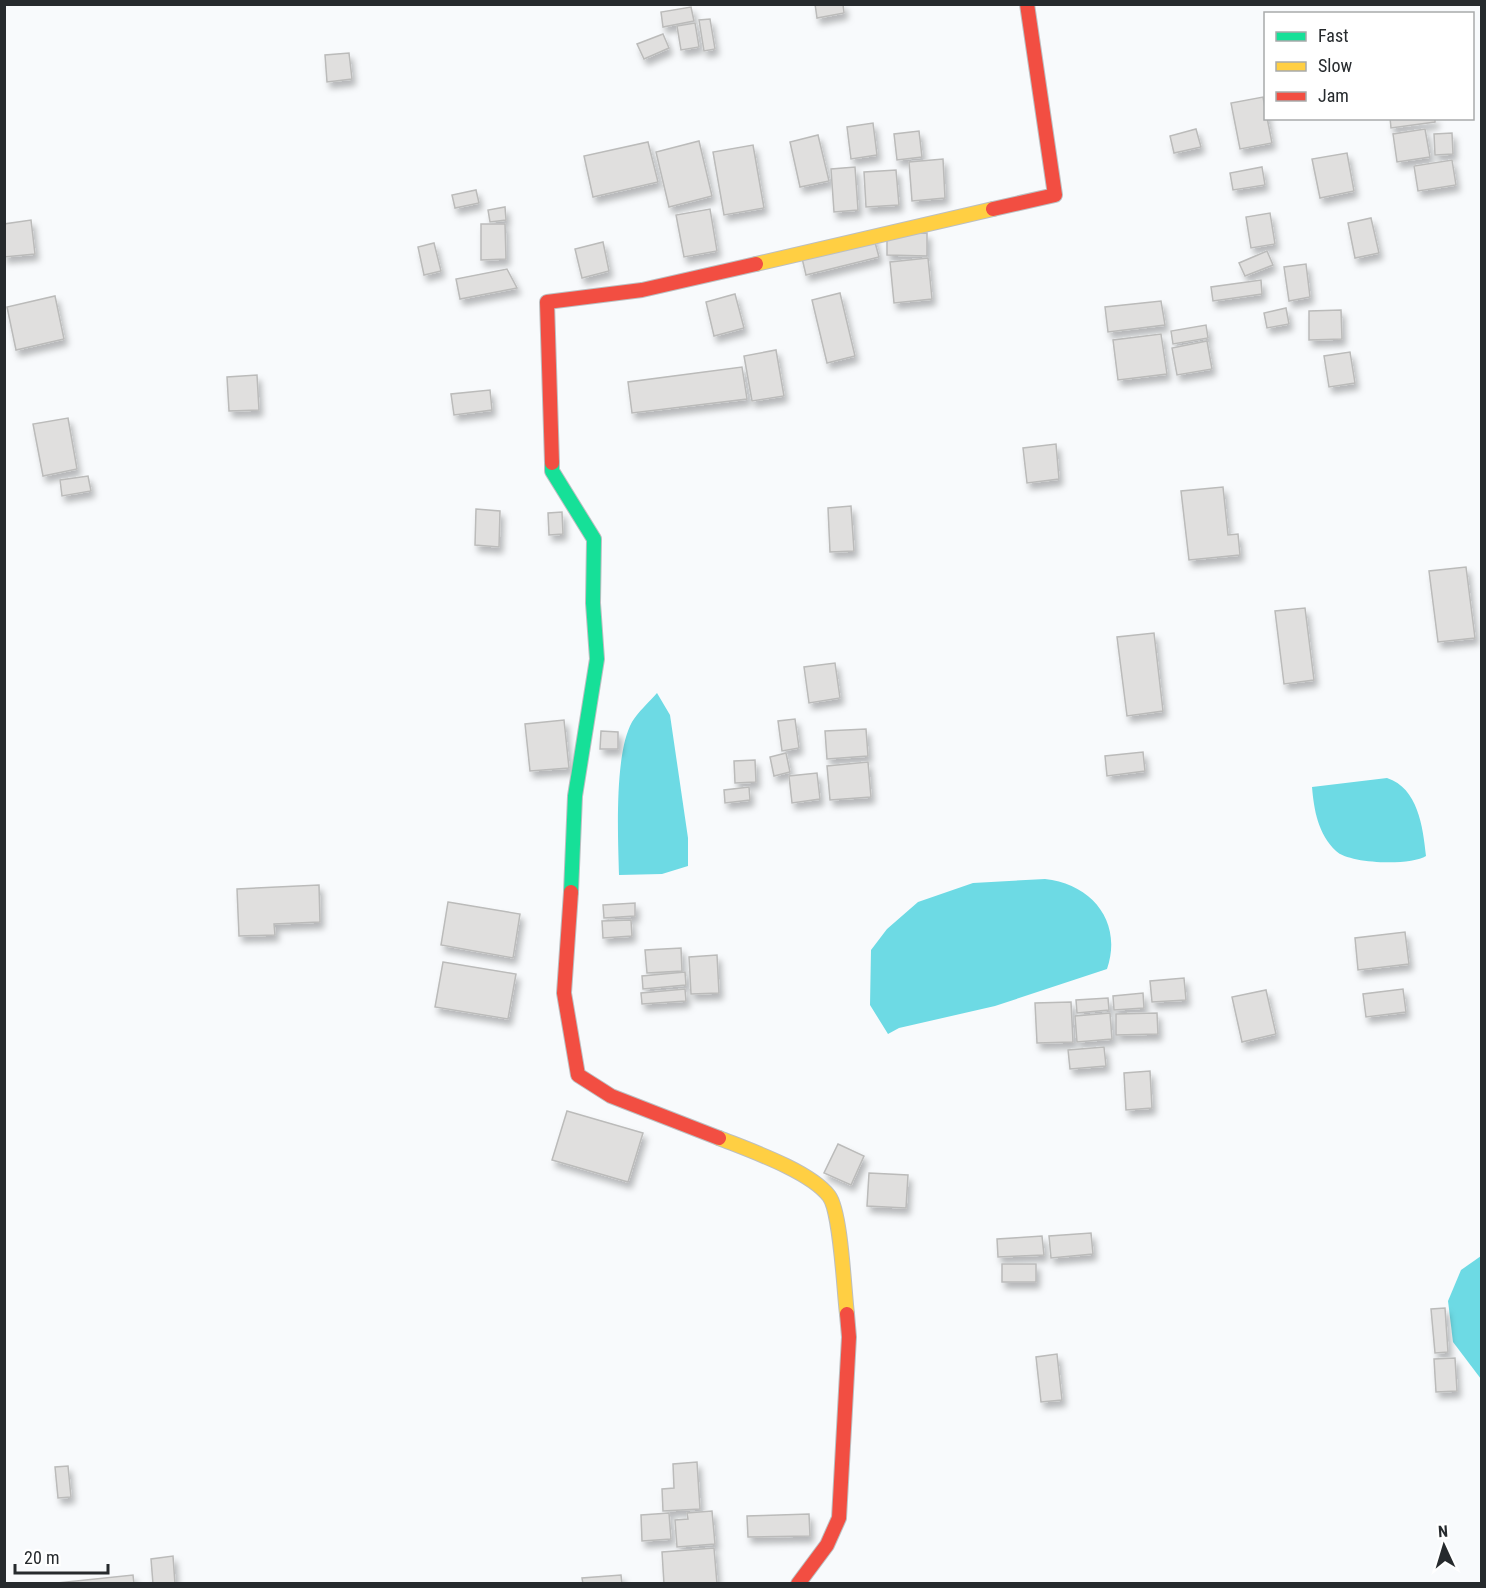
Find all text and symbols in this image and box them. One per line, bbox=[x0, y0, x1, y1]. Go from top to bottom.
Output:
legend bbox=[1264, 12, 1474, 120]
text: Fast bbox=[1318, 25, 1349, 46]
text: Slow bbox=[1318, 55, 1353, 76]
text: Jam bbox=[1318, 85, 1349, 106]
north arrow bbox=[1414, 1516, 1474, 1576]
text: N bbox=[1437, 1522, 1449, 1541]
scale bar bbox=[15, 1537, 108, 1575]
text: 20 m bbox=[24, 1547, 59, 1568]

